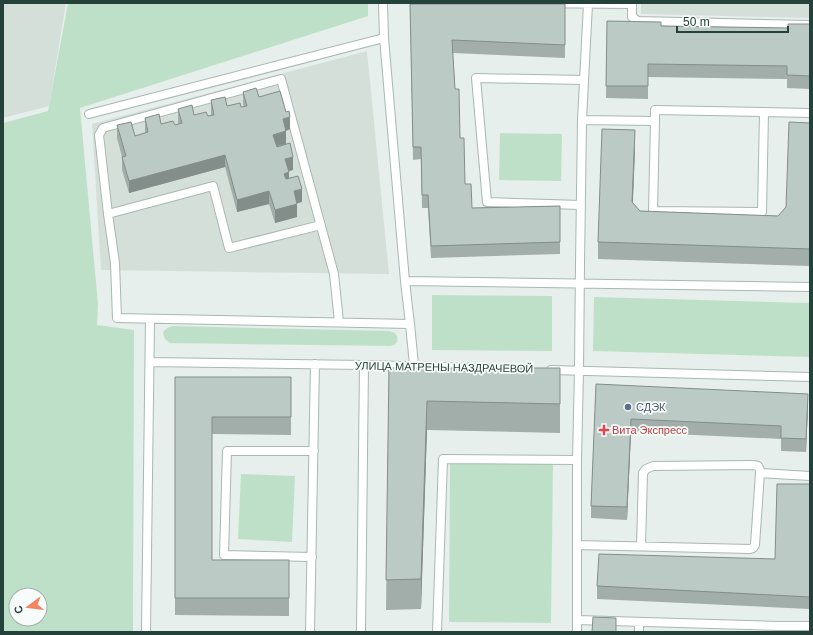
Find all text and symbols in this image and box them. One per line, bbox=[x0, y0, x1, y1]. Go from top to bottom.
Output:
scale bar bbox=[677, 8, 788, 34]
text: 50 m bbox=[683, 15, 710, 29]
street label: УЛИЦА МАТРЕНЫ НАЗДРАЧЕВОЙ bbox=[355, 359, 533, 375]
place label: СДЭК bbox=[636, 401, 666, 413]
marker: СДЭК bbox=[623, 402, 633, 412]
place label: Вита Экспресс bbox=[612, 424, 688, 436]
marker: Вита Экспресс bbox=[599, 425, 609, 435]
north arrow bbox=[8, 587, 48, 627]
text: С bbox=[12, 604, 25, 615]

